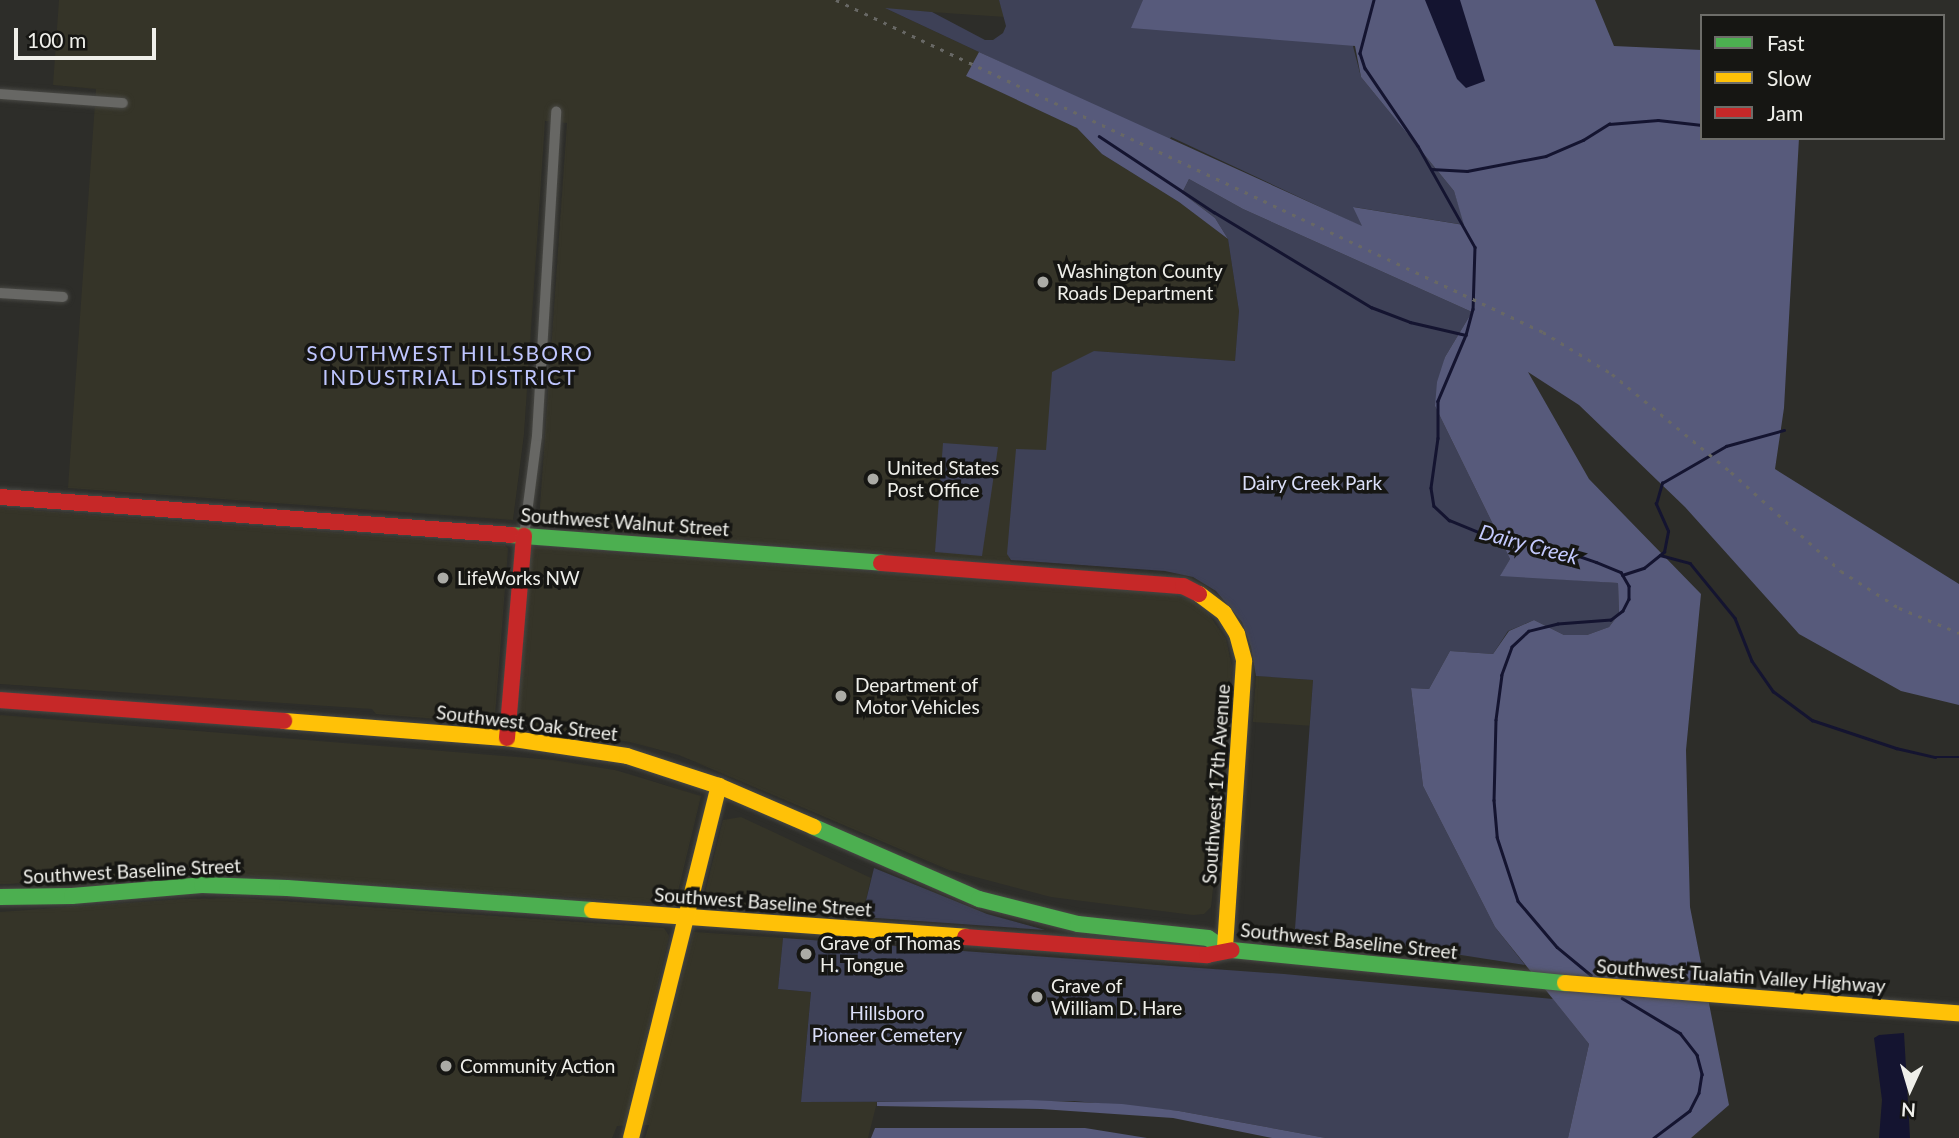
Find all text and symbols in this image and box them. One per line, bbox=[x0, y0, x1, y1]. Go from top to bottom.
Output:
scale bar bbox=[18, 14, 159, 58]
legend bbox=[1700, 14, 1945, 140]
text: 100 m bbox=[27, 27, 86, 52]
text: Fast bbox=[1767, 30, 1804, 55]
text: Slow bbox=[1767, 65, 1811, 90]
text: Jam bbox=[1767, 100, 1803, 125]
place label: Washington County Roads Department bbox=[1057, 260, 1223, 304]
marker: Washington County Roads Department bbox=[1035, 274, 1051, 290]
district label: SOUTHWEST HILLSBORO INDUSTRIAL DISTRICT bbox=[308, 340, 592, 390]
place label: United States Post Office bbox=[887, 457, 999, 501]
marker: United States Post Office bbox=[865, 471, 881, 487]
park label: Dairy Creek Park bbox=[1242, 472, 1382, 494]
street label: Southwest Walnut Street bbox=[520, 503, 730, 541]
water label: Dairy Creek bbox=[1476, 519, 1582, 569]
place label: LifeWorks NW bbox=[457, 567, 580, 589]
marker: LifeWorks NW bbox=[435, 570, 451, 586]
place label: Department of Motor Vehicles bbox=[855, 674, 981, 718]
street label: Southwest 17th Avenue bbox=[1198, 683, 1234, 885]
marker: Department of Motor Vehicles bbox=[833, 688, 849, 704]
street label: Southwest Oak Street bbox=[435, 701, 619, 745]
street label: Southwest Baseline Street bbox=[22, 854, 242, 888]
street label: Southwest Baseline Street bbox=[653, 883, 873, 921]
street label: Southwest Baseline Street bbox=[1239, 918, 1459, 964]
place label: Grave of Thomas H. Tongue bbox=[820, 932, 962, 976]
marker: Grave of Thomas H. Tongue bbox=[798, 946, 814, 962]
street label: Southwest Tualatin Valley Highway bbox=[1595, 954, 1887, 998]
place label: Grave of William D. Hare bbox=[1051, 975, 1182, 1019]
marker: Grave of William D. Hare bbox=[1029, 989, 1045, 1005]
park label: Hillsboro Pioneer Cemetery bbox=[812, 1002, 962, 1046]
north arrow bbox=[1875, 1054, 1945, 1124]
place label: Community Action bbox=[460, 1055, 617, 1077]
marker: Community Action bbox=[438, 1058, 454, 1074]
text: N bbox=[1900, 1098, 1917, 1122]

